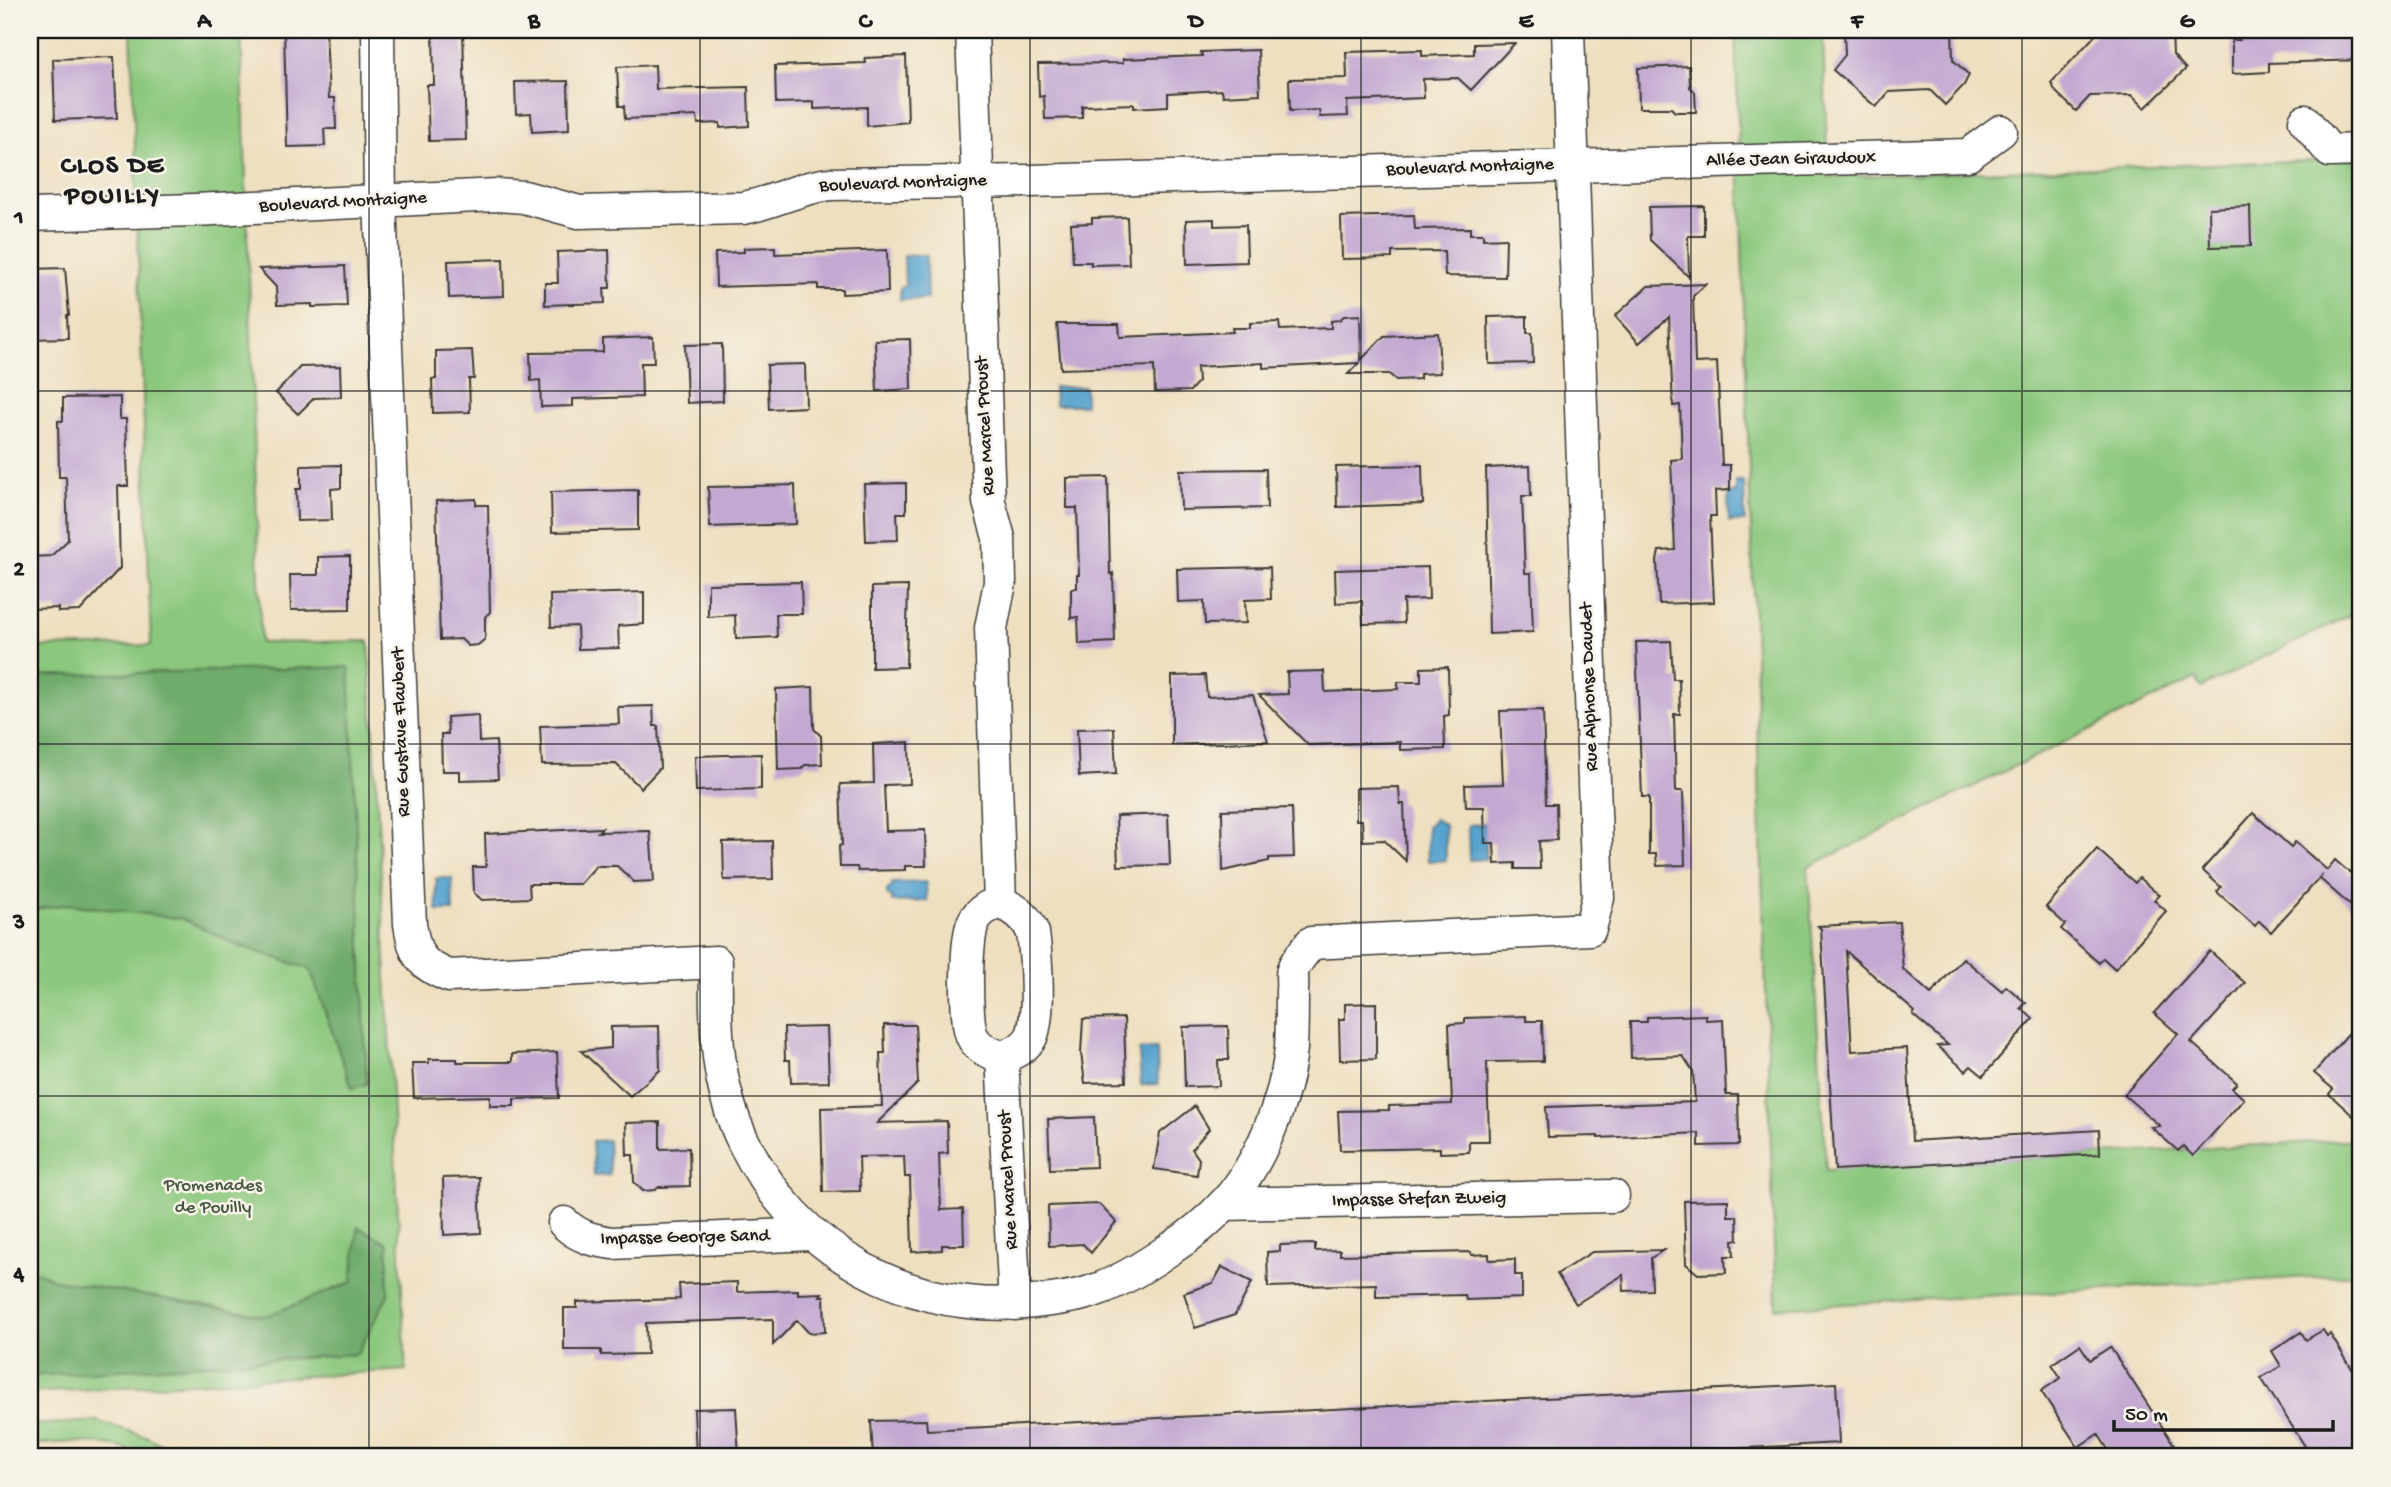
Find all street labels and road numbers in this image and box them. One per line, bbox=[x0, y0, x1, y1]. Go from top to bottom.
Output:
street label: Allée Jean Giraudoux bbox=[1706, 147, 1876, 173]
street label: Boulevard Montaigne bbox=[1385, 154, 1554, 182]
street label: Boulevard Montaigne bbox=[818, 170, 987, 198]
street label: Boulevard Montaigne bbox=[258, 187, 428, 219]
street label: Rue Marcel Proust bbox=[971, 354, 1001, 496]
street label: Rue Alphonse Daudet bbox=[1575, 600, 1604, 772]
street label: Rue Gustave Flaubert bbox=[387, 645, 416, 817]
street label: Rue Marcel Proust bbox=[994, 1108, 1024, 1250]
street label: Impasse Stefan Zweig bbox=[1332, 1187, 1507, 1213]
street label: Impasse George Sand bbox=[600, 1225, 772, 1251]

